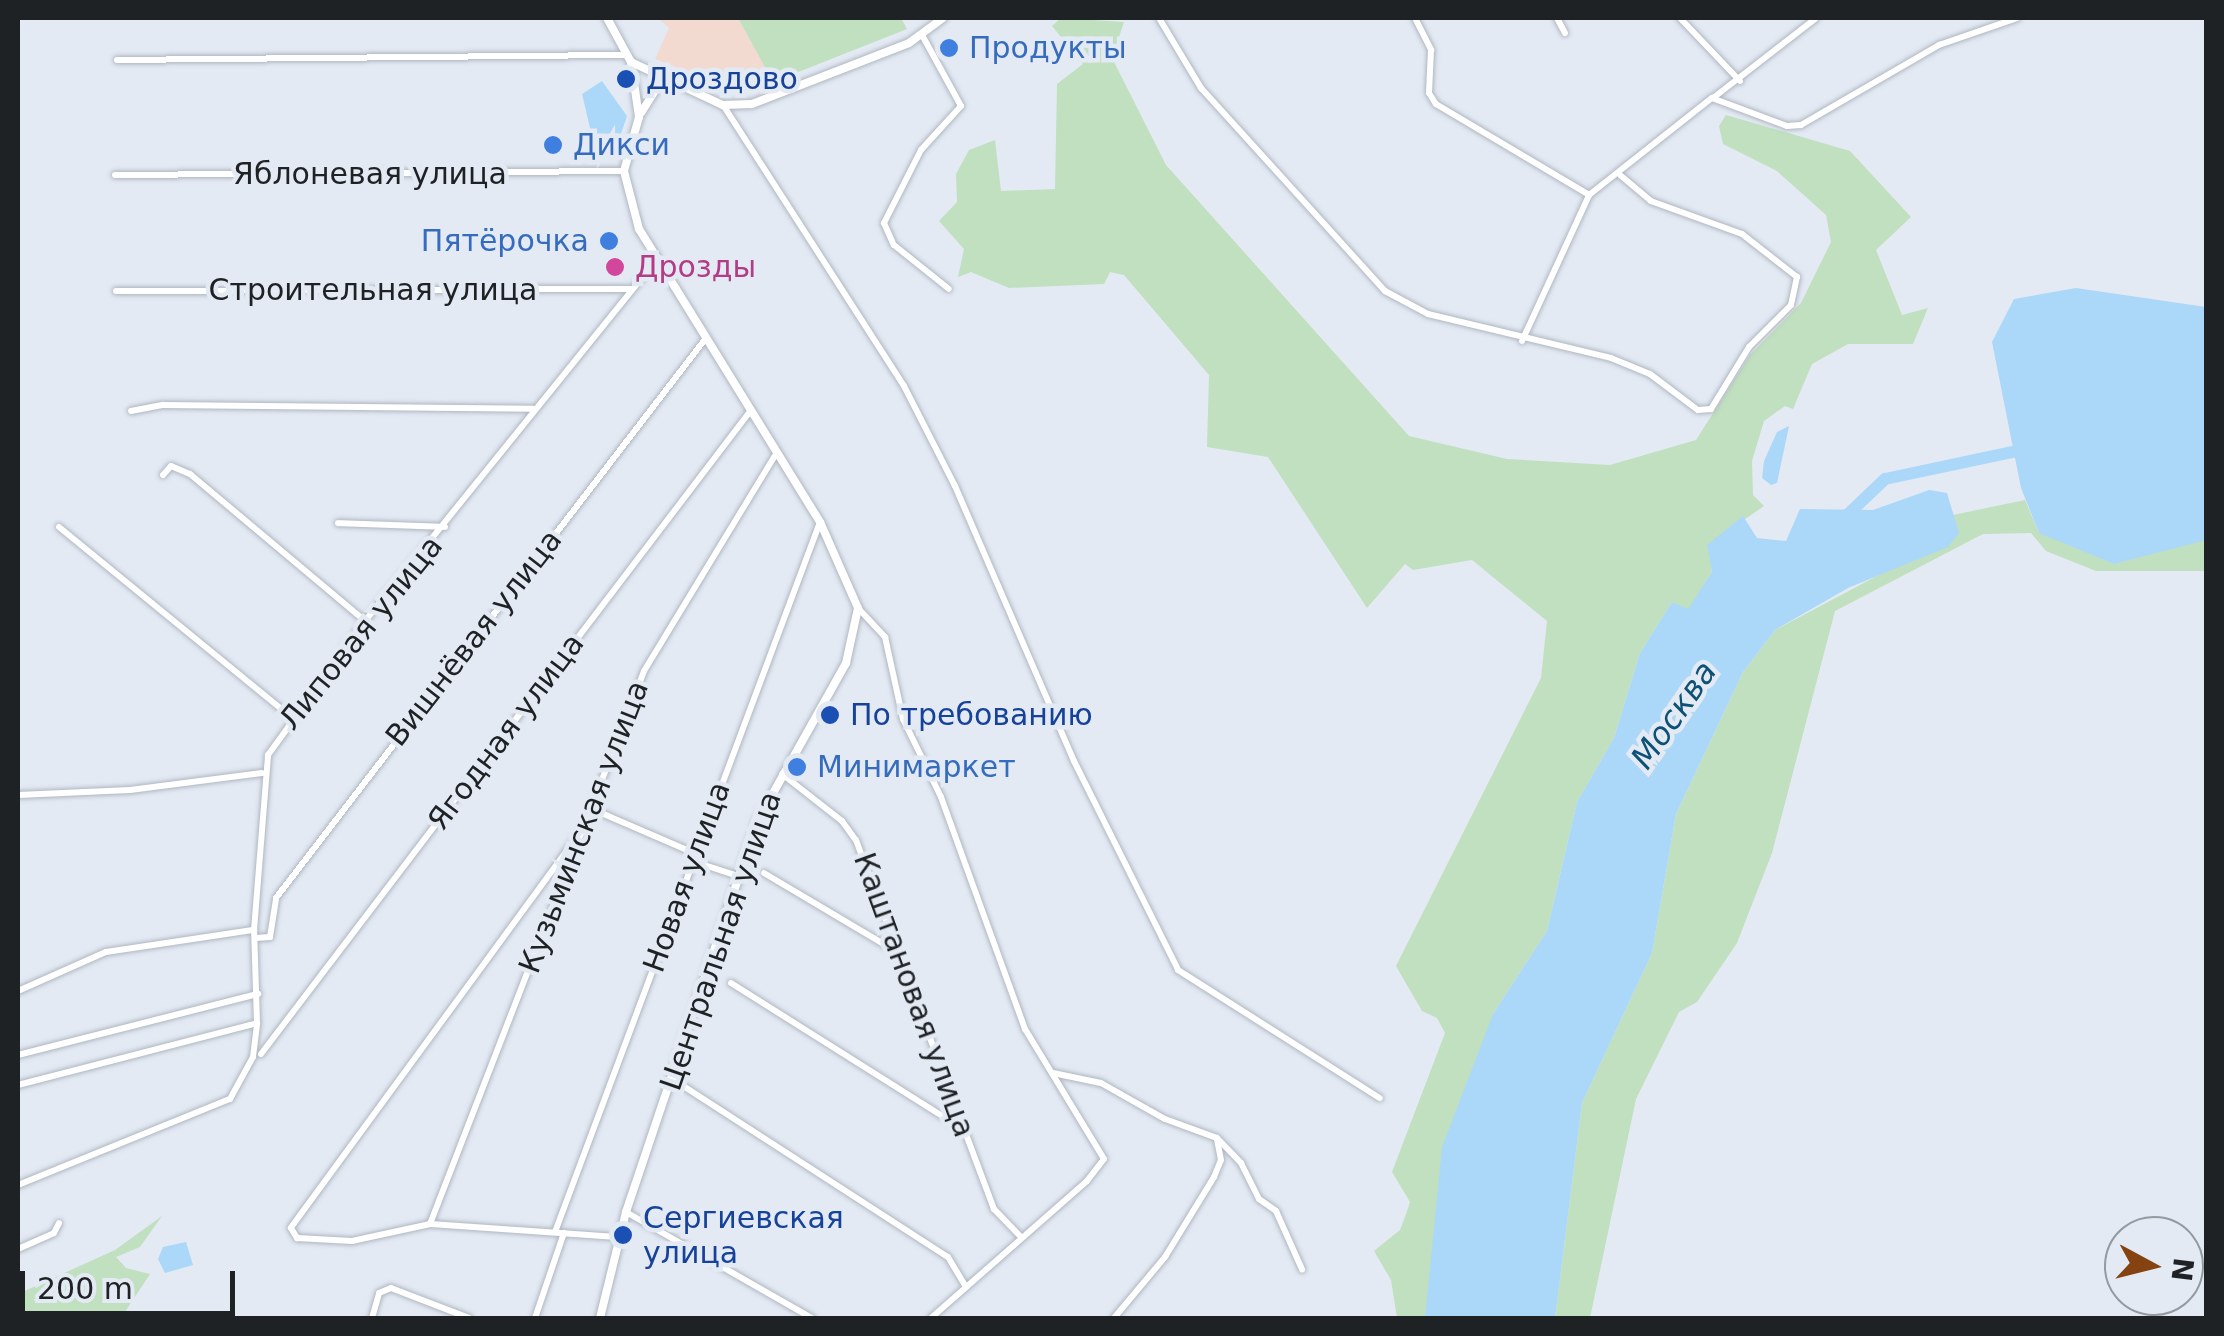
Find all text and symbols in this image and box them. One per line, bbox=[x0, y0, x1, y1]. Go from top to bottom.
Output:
place label: Продукты bbox=[969, 30, 1127, 66]
marker: Продукты bbox=[938, 37, 960, 59]
place label: Дроздово bbox=[646, 61, 798, 97]
marker: Дроздово bbox=[615, 68, 637, 90]
place label: Дикси bbox=[573, 127, 670, 163]
marker: Дикси bbox=[542, 134, 564, 156]
street label: Яблоневая улица bbox=[233, 156, 507, 192]
place label: Пятёрочка bbox=[421, 223, 589, 259]
marker: Пятёрочка bbox=[598, 230, 620, 252]
place label: Дрозды bbox=[635, 249, 756, 285]
marker: Дрозды bbox=[604, 256, 626, 278]
street label: Строительная улица bbox=[209, 272, 537, 308]
street label: Вишнёвая улица bbox=[378, 523, 570, 753]
street label: Липовая улица bbox=[272, 529, 450, 737]
street label: Ягодная улица bbox=[420, 627, 592, 837]
water label: Москва bbox=[1623, 654, 1725, 776]
street label: Кузьминская улица bbox=[512, 676, 656, 978]
place label: По требованию bbox=[850, 697, 1093, 733]
marker: По требованию bbox=[819, 704, 841, 726]
place label: Минимаркет bbox=[817, 749, 1016, 785]
marker: Минимаркет bbox=[786, 756, 808, 778]
street label: Новая улица bbox=[636, 777, 738, 977]
street label: Центральная улица bbox=[653, 787, 789, 1095]
street label: Каштановая улица bbox=[846, 848, 982, 1142]
place label: Сергиевская улица bbox=[643, 1200, 844, 1270]
north arrow bbox=[2104, 1216, 2204, 1316]
marker: Сергиевская улица bbox=[612, 1224, 634, 1246]
scale bar bbox=[25, 1251, 240, 1313]
text: N bbox=[2164, 1256, 2200, 1283]
text: 200 m bbox=[37, 1271, 133, 1306]

